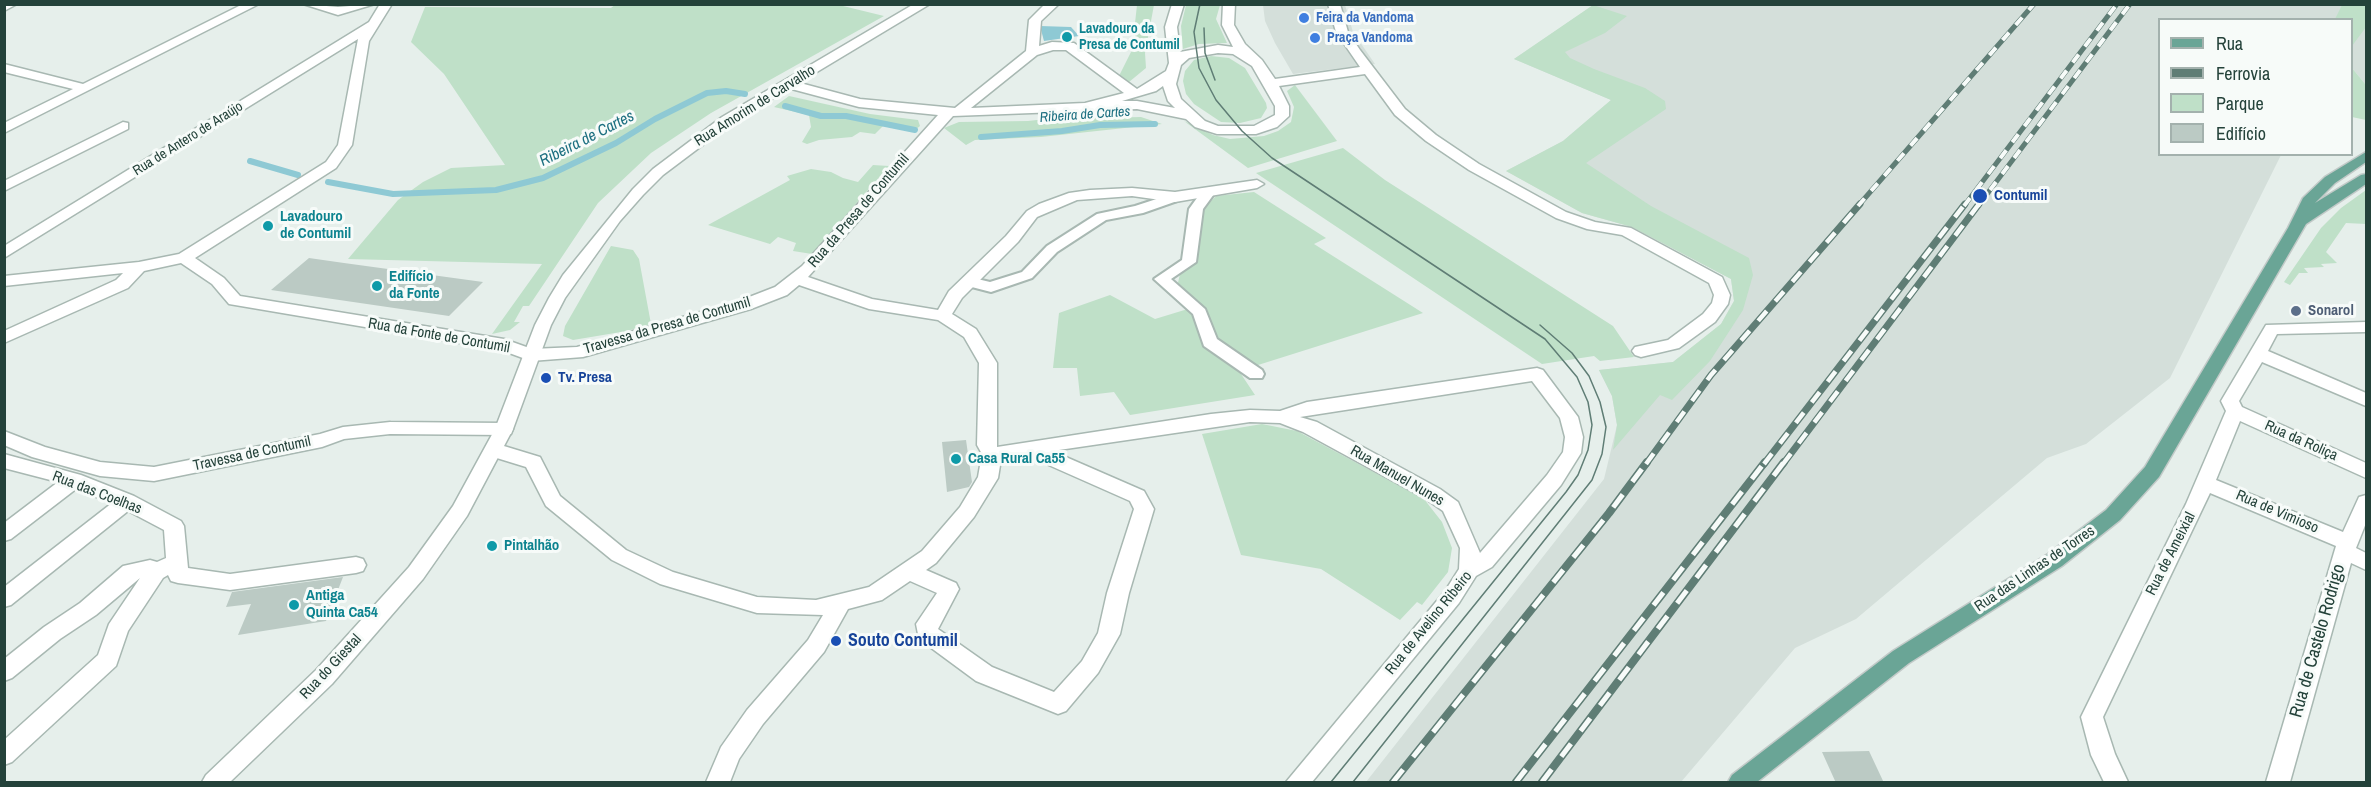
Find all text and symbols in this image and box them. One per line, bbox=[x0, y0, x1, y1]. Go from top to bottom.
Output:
place label: Feira da Vandoma bbox=[1316, 10, 1414, 26]
marker: Feira da Vandoma bbox=[1297, 11, 1311, 25]
legend bbox=[2158, 18, 2353, 156]
place label: Lavadouro da Presa de Contumil bbox=[1079, 21, 1180, 54]
marker: Lavadouro da Presa de Contumil bbox=[1060, 30, 1074, 44]
place label: Praça Vandoma bbox=[1327, 30, 1413, 46]
marker: Praça Vandoma bbox=[1308, 31, 1322, 45]
text: Rua bbox=[2216, 31, 2243, 56]
text: Ferrovia bbox=[2216, 61, 2270, 86]
street label: Rua Amorim de Carvalho bbox=[691, 62, 819, 150]
text: Parque bbox=[2216, 91, 2264, 116]
street label: Rua de Antero de Araújo bbox=[130, 98, 246, 180]
water label: Ribeira de Cartes bbox=[1039, 103, 1131, 127]
water label: Ribeira de Cartes bbox=[537, 107, 637, 171]
text: Edifício bbox=[2216, 121, 2266, 146]
street label: Rua da Presa de Contumil bbox=[805, 150, 913, 272]
marker: Contumil bbox=[1971, 187, 1989, 205]
place label: Contumil bbox=[1994, 187, 2047, 205]
place label: Lavadouro de Contumil bbox=[280, 208, 351, 243]
marker: Lavadouro de Contumil bbox=[261, 219, 275, 233]
place label: Edifício da Fonte bbox=[389, 268, 440, 303]
marker: Edifício da Fonte bbox=[370, 279, 384, 293]
street label: Travessa da Presa de Contumil bbox=[582, 294, 752, 358]
place label: Sonarol bbox=[2308, 302, 2354, 320]
marker: Sonarol bbox=[2289, 304, 2303, 318]
street label: Rua da Fonte de Contumil bbox=[367, 315, 511, 357]
place label: Tv. Presa bbox=[558, 369, 612, 387]
marker: Tv. Presa bbox=[539, 371, 553, 385]
street label: Rua da Roliça bbox=[2262, 417, 2340, 465]
street label: Travessa de Contumil bbox=[192, 433, 312, 475]
street label: Rua Manuel Nunes bbox=[1347, 442, 1447, 510]
place label: Casa Rural Ca55 bbox=[968, 450, 1065, 468]
marker: Casa Rural Ca55 bbox=[949, 452, 963, 466]
street label: Rua das Coelhas bbox=[50, 468, 144, 518]
street label: Rua de Vimioso bbox=[2233, 487, 2321, 537]
street label: Rua de Ameixial bbox=[2142, 509, 2200, 599]
street label: Rua das Linhas de Torres bbox=[1972, 522, 2098, 616]
place label: Pintalhão bbox=[504, 537, 559, 555]
marker: Pintalhão bbox=[485, 539, 499, 553]
street label: Rua de Castelo Rodrigo bbox=[2286, 562, 2350, 720]
street label: Rua de Avelino Ribeiro bbox=[1382, 568, 1476, 678]
place label: Antiga Quinta Ca54 bbox=[306, 587, 378, 622]
marker: Antiga Quinta Ca54 bbox=[287, 598, 301, 612]
place label: Souto Contumil bbox=[848, 630, 958, 652]
street label: Rua do Giestal bbox=[296, 631, 366, 703]
marker: Souto Contumil bbox=[829, 634, 843, 648]

